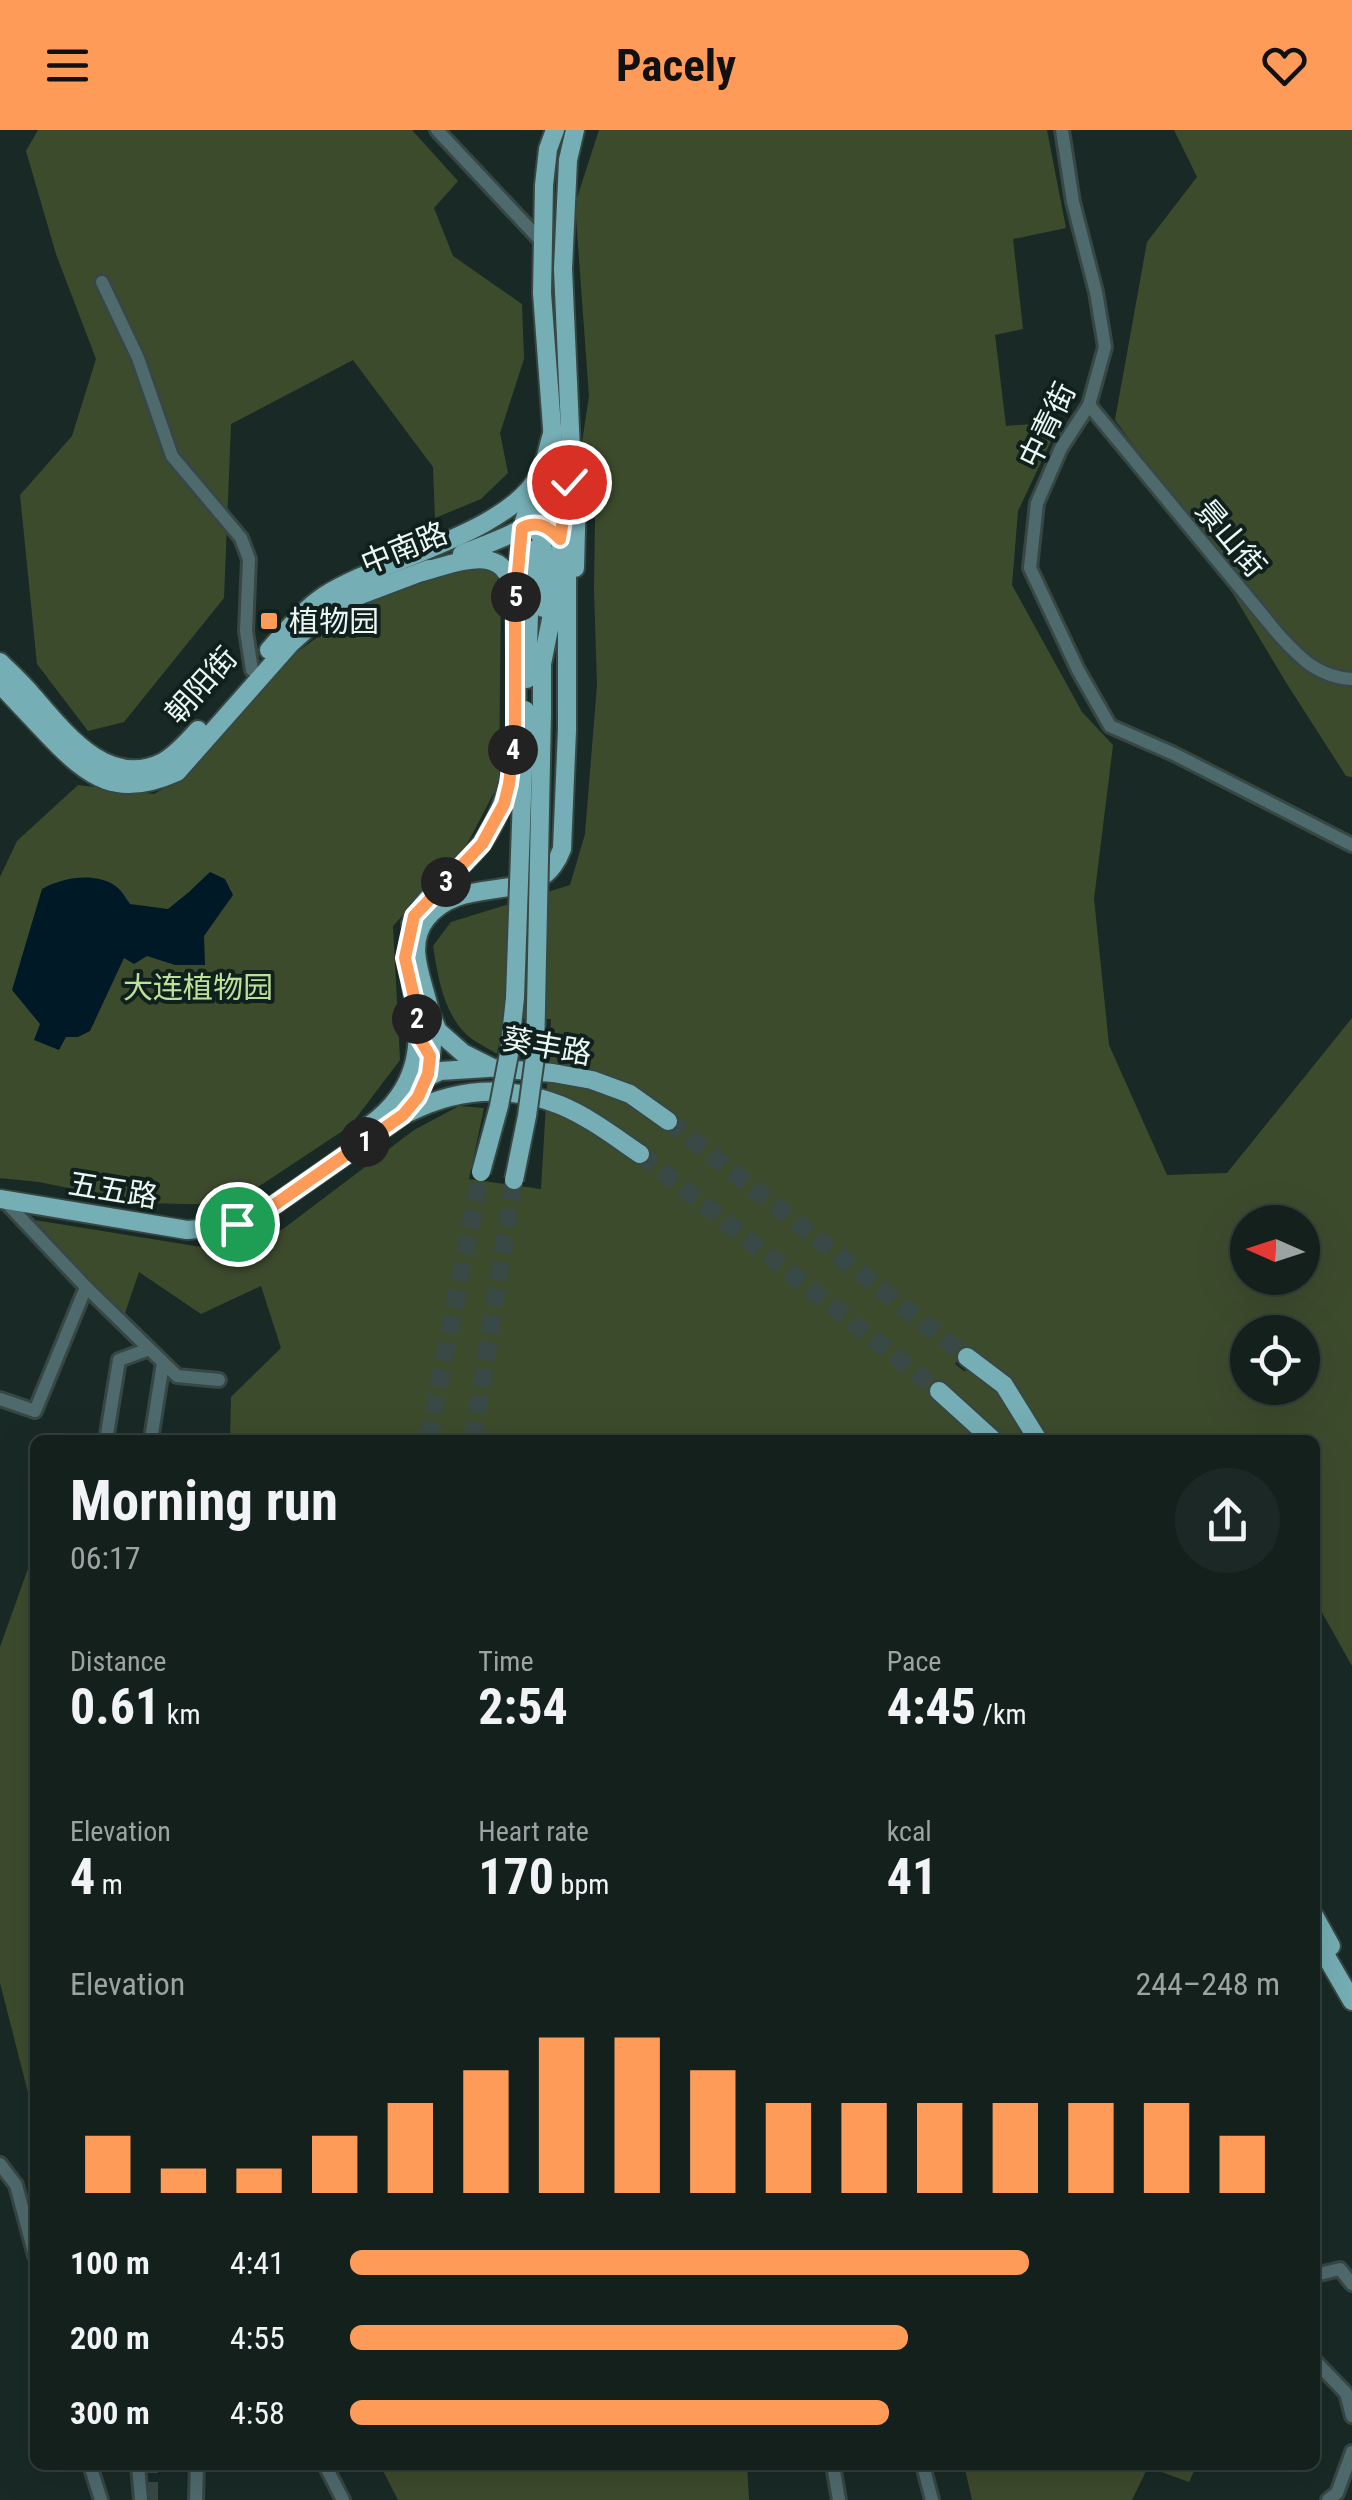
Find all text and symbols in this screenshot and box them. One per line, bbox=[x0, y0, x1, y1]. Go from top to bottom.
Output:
icon: menu bbox=[40, 38, 95, 93]
icon: heart bbox=[1257, 38, 1312, 93]
text: Pacely bbox=[616, 39, 736, 92]
street label: 中青街 bbox=[1012, 377, 1082, 473]
pin bbox=[527, 440, 612, 525]
icon: check bbox=[542, 455, 597, 510]
street label: 景山街 bbox=[1189, 492, 1273, 584]
street label: 中南路 bbox=[356, 515, 452, 581]
pin: 5 bbox=[491, 572, 541, 622]
text: 5 bbox=[509, 580, 523, 613]
place label: 植物园 bbox=[289, 604, 379, 639]
marker: 植物园 bbox=[258, 610, 280, 632]
street label: 朝阳街 bbox=[158, 640, 244, 730]
pin: 4 bbox=[488, 725, 538, 775]
text: 4 bbox=[506, 733, 520, 766]
pin: 3 bbox=[421, 857, 471, 907]
text: 3 bbox=[439, 865, 453, 898]
park label: 大连植物园 bbox=[123, 970, 273, 1005]
pin: 2 bbox=[392, 994, 442, 1044]
text: 2 bbox=[410, 1002, 424, 1035]
street label: 葵丰路 bbox=[500, 1021, 594, 1071]
pin: 1 bbox=[340, 1117, 390, 1167]
text: 1 bbox=[358, 1125, 372, 1158]
street label: 五五路 bbox=[66, 1166, 160, 1214]
pin bbox=[195, 1182, 280, 1267]
icon: arrive bbox=[210, 1197, 265, 1252]
north arrow bbox=[1230, 1205, 1320, 1295]
map controls bbox=[1230, 1205, 1320, 1405]
button: locate bbox=[1230, 1315, 1320, 1405]
button: share bbox=[1175, 1468, 1280, 1573]
text: Morning run bbox=[70, 1469, 338, 1533]
text: 06:17 bbox=[70, 1539, 141, 1577]
text: Distance bbox=[70, 1645, 167, 1678]
text: Time bbox=[478, 1645, 534, 1678]
text: Pace bbox=[887, 1645, 942, 1678]
text: 0.61 bbox=[70, 1678, 160, 1736]
text: 2:54 bbox=[478, 1678, 568, 1736]
text: 4:45 bbox=[887, 1678, 976, 1736]
text: km bbox=[160, 1698, 200, 1731]
text: /km bbox=[976, 1698, 1027, 1731]
text: Elevation bbox=[70, 1815, 171, 1848]
text: Heart rate bbox=[478, 1815, 589, 1848]
text: kcal bbox=[887, 1815, 932, 1848]
text: 4 bbox=[70, 1848, 95, 1906]
text: 170 bbox=[478, 1848, 554, 1906]
text: 41 bbox=[887, 1848, 937, 1906]
text: m bbox=[95, 1868, 123, 1901]
text: bpm bbox=[554, 1868, 609, 1901]
text: Elevation bbox=[70, 1965, 185, 2003]
text: 244–248 m bbox=[1135, 1965, 1280, 2003]
text: 100 m bbox=[70, 2244, 150, 2282]
text: 4:41 bbox=[230, 2244, 285, 2282]
text: 200 m bbox=[70, 2319, 150, 2357]
text: 4:55 bbox=[230, 2319, 285, 2357]
text: 300 m bbox=[70, 2394, 150, 2432]
text: 4:58 bbox=[230, 2394, 285, 2432]

